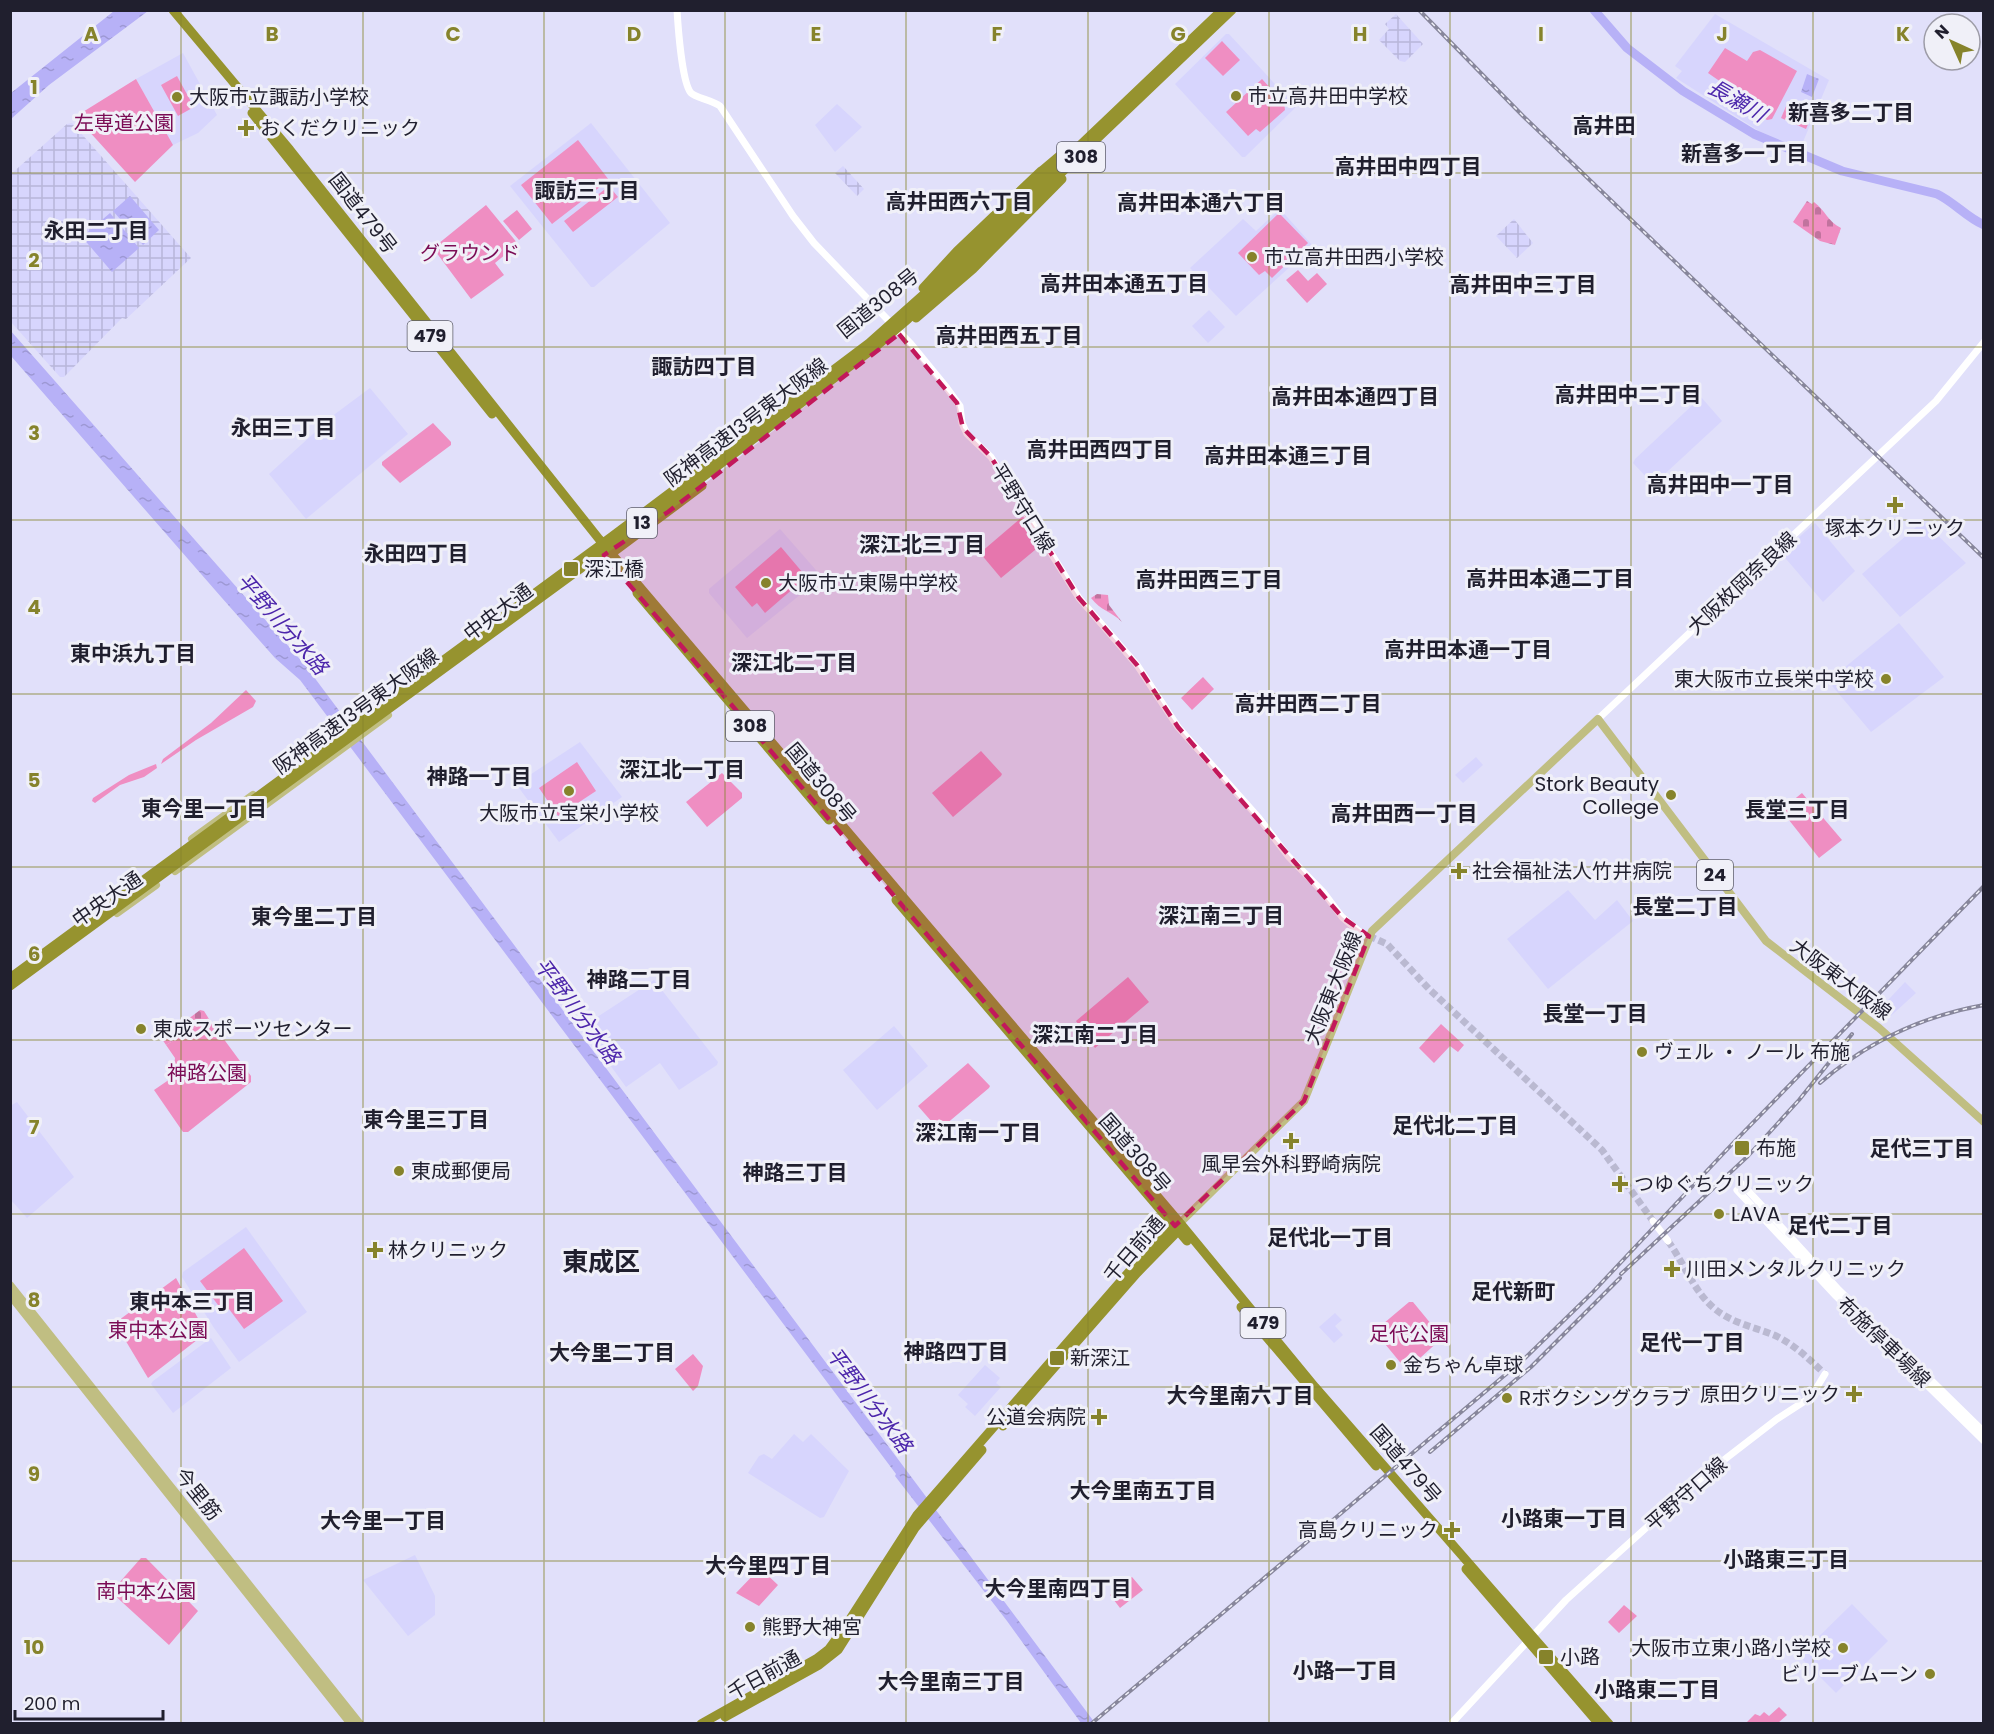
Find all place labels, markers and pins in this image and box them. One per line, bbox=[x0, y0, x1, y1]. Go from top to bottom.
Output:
place label: 市立高井田中学校 bbox=[1248, 82, 1408, 110]
place label: 大阪市立諏訪小学校 bbox=[189, 83, 369, 111]
marker: 市立高井田中学校 bbox=[1229, 89, 1243, 103]
marker: 大阪市立諏訪小学校 bbox=[170, 90, 184, 104]
place label: おくだクリニック bbox=[260, 114, 420, 142]
marker: おくだクリニック bbox=[237, 119, 255, 137]
place label: 市立高井田西小学校 bbox=[1264, 243, 1444, 271]
marker: 市立高井田西小学校 bbox=[1245, 250, 1259, 264]
marker: 塚本クリニック bbox=[1886, 496, 1904, 514]
place label: 塚本クリニック bbox=[1825, 514, 1965, 542]
place label: 深江橋 bbox=[584, 555, 644, 583]
marker: 深江橋 bbox=[562, 560, 580, 578]
place label: 大阪市立東陽中学校 bbox=[778, 569, 958, 597]
marker: 大阪市立東陽中学校 bbox=[759, 576, 773, 590]
place label: 東大阪市立長栄中学校 bbox=[1674, 665, 1874, 693]
marker: 東大阪市立長栄中学校 bbox=[1879, 672, 1893, 686]
place label: Stork Beauty College bbox=[1535, 770, 1659, 821]
marker: 大阪市立宝栄小学校 bbox=[562, 784, 576, 798]
marker: Stork Beauty College bbox=[1664, 788, 1678, 802]
place label: 大阪市立宝栄小学校 bbox=[479, 799, 659, 827]
place label: 社会福祉法人竹井病院 bbox=[1472, 857, 1672, 885]
marker: 社会福祉法人竹井病院 bbox=[1450, 862, 1468, 880]
place label: 東成スポーツセンター bbox=[153, 1015, 353, 1043]
marker: 東成スポーツセンター bbox=[134, 1022, 148, 1036]
place label: ヴェル ・ ノール 布施 bbox=[1654, 1038, 1850, 1066]
marker: ヴェル ・ ノール 布施 bbox=[1635, 1045, 1649, 1059]
marker: 風早会外科野崎病院 bbox=[1282, 1132, 1300, 1150]
place label: 布施 bbox=[1756, 1134, 1796, 1162]
marker: 布施 bbox=[1733, 1139, 1751, 1157]
place label: 風早会外科野崎病院 bbox=[1201, 1150, 1381, 1178]
place label: 東成郵便局 bbox=[411, 1157, 511, 1185]
marker: 東成郵便局 bbox=[392, 1164, 406, 1178]
place label: つゆぐちクリニック bbox=[1634, 1170, 1814, 1198]
marker: つゆぐちクリニック bbox=[1611, 1175, 1629, 1193]
place label: LAVA bbox=[1731, 1200, 1780, 1228]
marker: LAVA bbox=[1712, 1207, 1726, 1221]
place label: 林クリニック bbox=[388, 1236, 508, 1264]
marker: 林クリニック bbox=[366, 1241, 384, 1259]
place label: 川田メンタルクリニック bbox=[1686, 1255, 1906, 1283]
marker: 川田メンタルクリニック bbox=[1663, 1260, 1681, 1278]
place label: 新深江 bbox=[1070, 1344, 1130, 1372]
marker: 新深江 bbox=[1048, 1349, 1066, 1367]
place label: 金ちゃん卓球 bbox=[1403, 1351, 1523, 1379]
marker: 金ちゃん卓球 bbox=[1384, 1358, 1398, 1372]
place label: 原田クリニック bbox=[1700, 1380, 1840, 1408]
place label: Rボクシングクラブ bbox=[1519, 1384, 1691, 1412]
marker: 原田クリニック bbox=[1845, 1385, 1863, 1403]
marker: Rボクシングクラブ bbox=[1500, 1391, 1514, 1405]
place label: 公道会病院 bbox=[986, 1403, 1086, 1431]
marker: 公道会病院 bbox=[1090, 1408, 1108, 1426]
place label: 高島クリニック bbox=[1298, 1516, 1438, 1544]
marker: 高島クリニック bbox=[1443, 1521, 1461, 1539]
place label: 熊野大神宮 bbox=[762, 1613, 862, 1641]
marker: 熊野大神宮 bbox=[743, 1620, 757, 1634]
place label: 大阪市立東小路小学校 bbox=[1631, 1634, 1831, 1662]
marker: 大阪市立東小路小学校 bbox=[1836, 1641, 1850, 1655]
place label: 小路 bbox=[1560, 1643, 1600, 1671]
marker: 小路 bbox=[1537, 1648, 1555, 1666]
place label: ビリーブムーン bbox=[1780, 1660, 1918, 1688]
marker: ビリーブムーン bbox=[1923, 1667, 1937, 1681]

